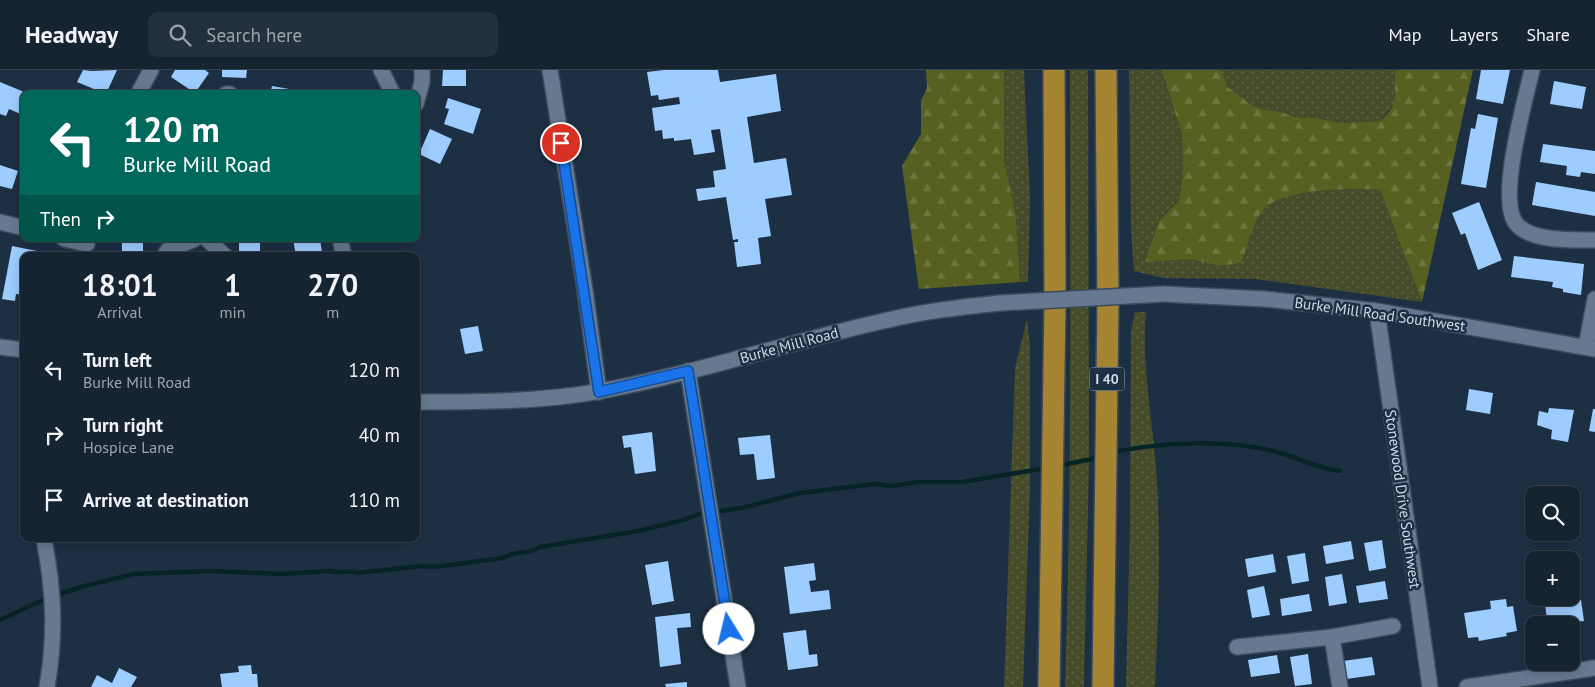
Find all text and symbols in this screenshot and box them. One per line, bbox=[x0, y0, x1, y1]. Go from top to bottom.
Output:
search box bbox=[148, 12, 498, 57]
text: Headway bbox=[25, 19, 118, 50]
icon: search bbox=[166, 21, 194, 49]
text: Search here bbox=[206, 23, 302, 47]
text: Map bbox=[1389, 23, 1421, 46]
text: Layers bbox=[1449, 23, 1498, 46]
text: Share bbox=[1526, 23, 1570, 46]
text: 120 m bbox=[123, 106, 220, 152]
icon: left bbox=[40, 110, 105, 175]
pin bbox=[540, 122, 582, 164]
icon: arrive bbox=[547, 129, 575, 157]
text: Burke Mill Road bbox=[123, 150, 271, 178]
icon: right bbox=[91, 205, 119, 233]
text: Then bbox=[40, 207, 81, 231]
text: 18:01 bbox=[82, 265, 158, 304]
text: 1 bbox=[224, 265, 241, 304]
text: 270 bbox=[307, 265, 358, 304]
street label: Burke Mill Road Southwest bbox=[1293, 293, 1467, 335]
text: Arrival bbox=[97, 302, 142, 322]
text: min bbox=[220, 302, 246, 322]
text: m bbox=[326, 302, 339, 322]
street label: Burke Mill Road bbox=[738, 323, 840, 367]
text: Turn left bbox=[83, 348, 152, 372]
icon: left bbox=[40, 356, 68, 384]
text: 120 m bbox=[348, 358, 400, 382]
road number: I 40 bbox=[1090, 368, 1124, 390]
text: Burke Mill Road bbox=[83, 372, 191, 392]
street label: Stonewood Drive Southwest bbox=[1381, 408, 1425, 590]
text: Turn right bbox=[83, 413, 163, 437]
icon: right bbox=[40, 421, 68, 449]
text: 40 m bbox=[359, 423, 400, 447]
text: Hospice Lane bbox=[83, 437, 174, 457]
icon: arrive bbox=[40, 486, 68, 514]
map controls bbox=[1525, 486, 1580, 671]
button: search bbox=[1525, 486, 1580, 541]
text: Arrive at destination bbox=[83, 488, 249, 512]
text: 110 m bbox=[348, 488, 400, 512]
button: + bbox=[1525, 551, 1580, 606]
position arrow bbox=[702, 602, 754, 654]
button: − bbox=[1525, 616, 1580, 671]

